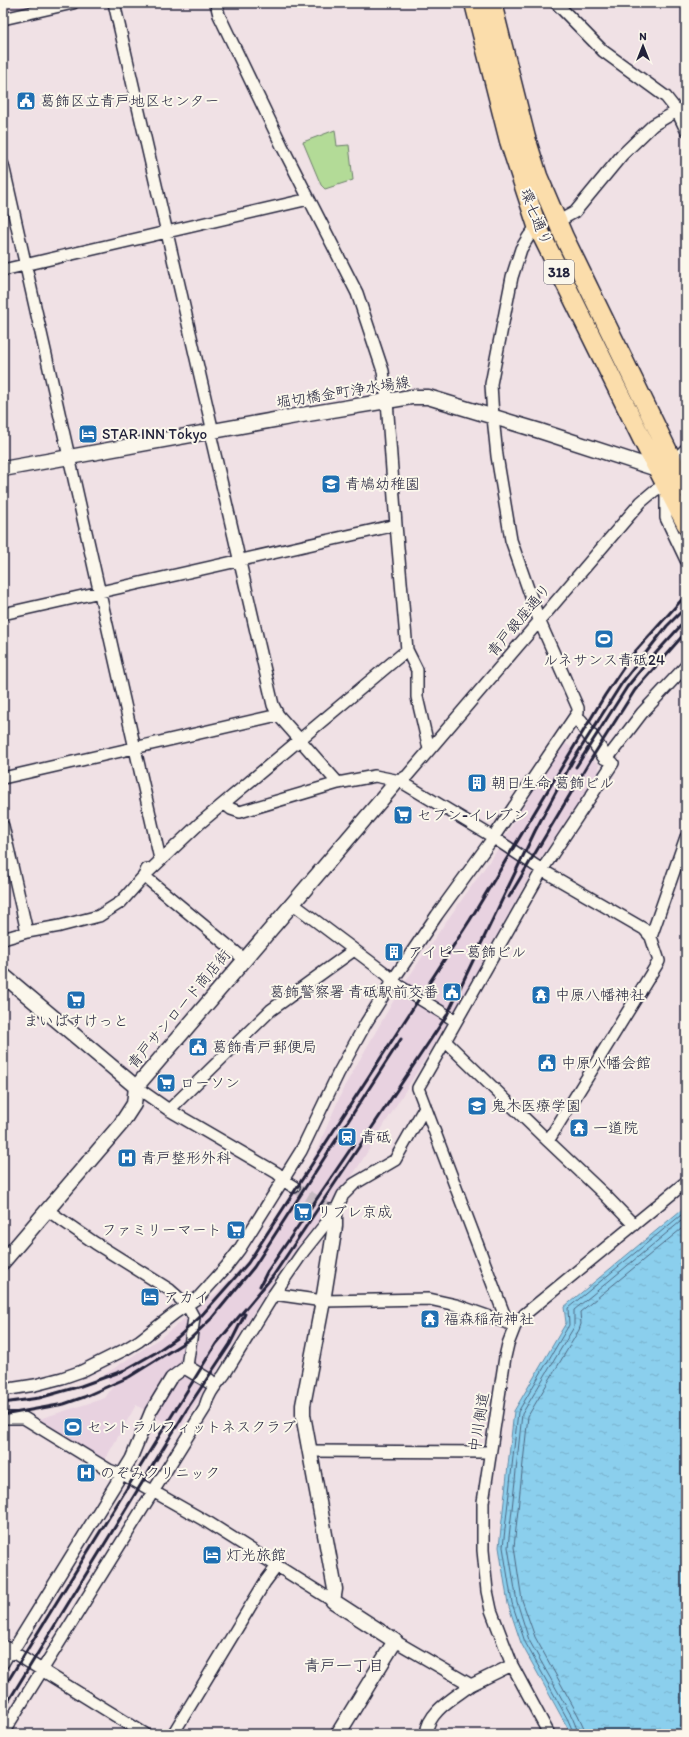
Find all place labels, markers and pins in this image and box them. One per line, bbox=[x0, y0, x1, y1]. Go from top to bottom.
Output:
public building icon: 葛飾区立青戸地区センター bbox=[15, 90, 37, 112]
place label: 葛飾区立青戸地区センター bbox=[40, 92, 219, 110]
hotel icon: STAR INN Tokyo bbox=[77, 423, 99, 445]
place label: STAR INN Tokyo bbox=[102, 425, 207, 443]
school or university icon: 青鳩幼稚園 bbox=[320, 473, 342, 495]
place label: 青鳩幼稚園 bbox=[345, 475, 420, 493]
sports icon: ルネサンス青砥24 bbox=[593, 628, 615, 650]
place label: ルネサンス青砥24 bbox=[543, 651, 665, 669]
building icon: 朝日生命 葛飾ビル bbox=[466, 772, 488, 794]
place label: 朝日生命 葛飾ビル bbox=[491, 774, 614, 792]
supermarket icon: セブン-イレブン bbox=[392, 804, 414, 826]
place label: セブン-イレブン bbox=[417, 806, 528, 824]
building icon: アイピー葛飾ビル bbox=[383, 941, 405, 963]
place label: アイピー葛飾ビル bbox=[408, 943, 526, 961]
public building icon: 葛飾警察署 青砥駅前交番 bbox=[441, 981, 463, 1003]
place label: 葛飾警察署 青砥駅前交番 bbox=[270, 983, 438, 1001]
temple icon: 中原八幡神社 bbox=[530, 984, 552, 1006]
place label: 中原八幡神社 bbox=[555, 986, 645, 1004]
supermarket icon: まいばすけっと bbox=[65, 989, 87, 1011]
place label: まいばすけっと bbox=[24, 1012, 128, 1030]
public building icon: 葛飾青戸郵便局 bbox=[187, 1036, 209, 1058]
place label: 葛飾青戸郵便局 bbox=[212, 1038, 317, 1056]
public building icon: 中原八幡会館 bbox=[536, 1052, 558, 1074]
place label: 中原八幡会館 bbox=[561, 1054, 651, 1072]
supermarket icon: ローソン bbox=[155, 1072, 177, 1094]
place label: ローソン bbox=[180, 1074, 240, 1092]
school or university icon: 鬼木医療学園 bbox=[466, 1095, 488, 1117]
place label: 鬼木医療学園 bbox=[491, 1097, 581, 1115]
temple icon: 一道院 bbox=[568, 1117, 590, 1139]
place label: 一道院 bbox=[593, 1119, 638, 1137]
station icon: 青砥 bbox=[336, 1126, 358, 1148]
place label: 青砥 bbox=[361, 1128, 391, 1146]
hospital icon: 青戸整形外科 bbox=[116, 1147, 138, 1169]
place label: 青戸整形外科 bbox=[141, 1149, 231, 1167]
supermarket icon: リブレ京成 bbox=[292, 1201, 314, 1223]
place label: リブレ京成 bbox=[317, 1203, 392, 1221]
supermarket icon: ファミリーマート bbox=[225, 1219, 247, 1241]
place label: ファミリーマート bbox=[102, 1221, 222, 1239]
hotel icon: アカイ bbox=[139, 1286, 161, 1308]
place label: アカイ bbox=[164, 1288, 209, 1306]
temple icon: 福森稲荷神社 bbox=[419, 1308, 441, 1330]
place label: 福森稲荷神社 bbox=[444, 1310, 534, 1328]
sports icon: セントラルフィットネスクラブ bbox=[62, 1416, 84, 1438]
place label: セントラルフィットネスクラブ bbox=[87, 1418, 296, 1436]
hospital icon: のぞみクリニック bbox=[75, 1462, 97, 1484]
place label: のぞみクリニック bbox=[100, 1464, 220, 1482]
hotel icon: 灯光旅館 bbox=[201, 1544, 223, 1566]
place label: 灯光旅館 bbox=[226, 1546, 286, 1564]

